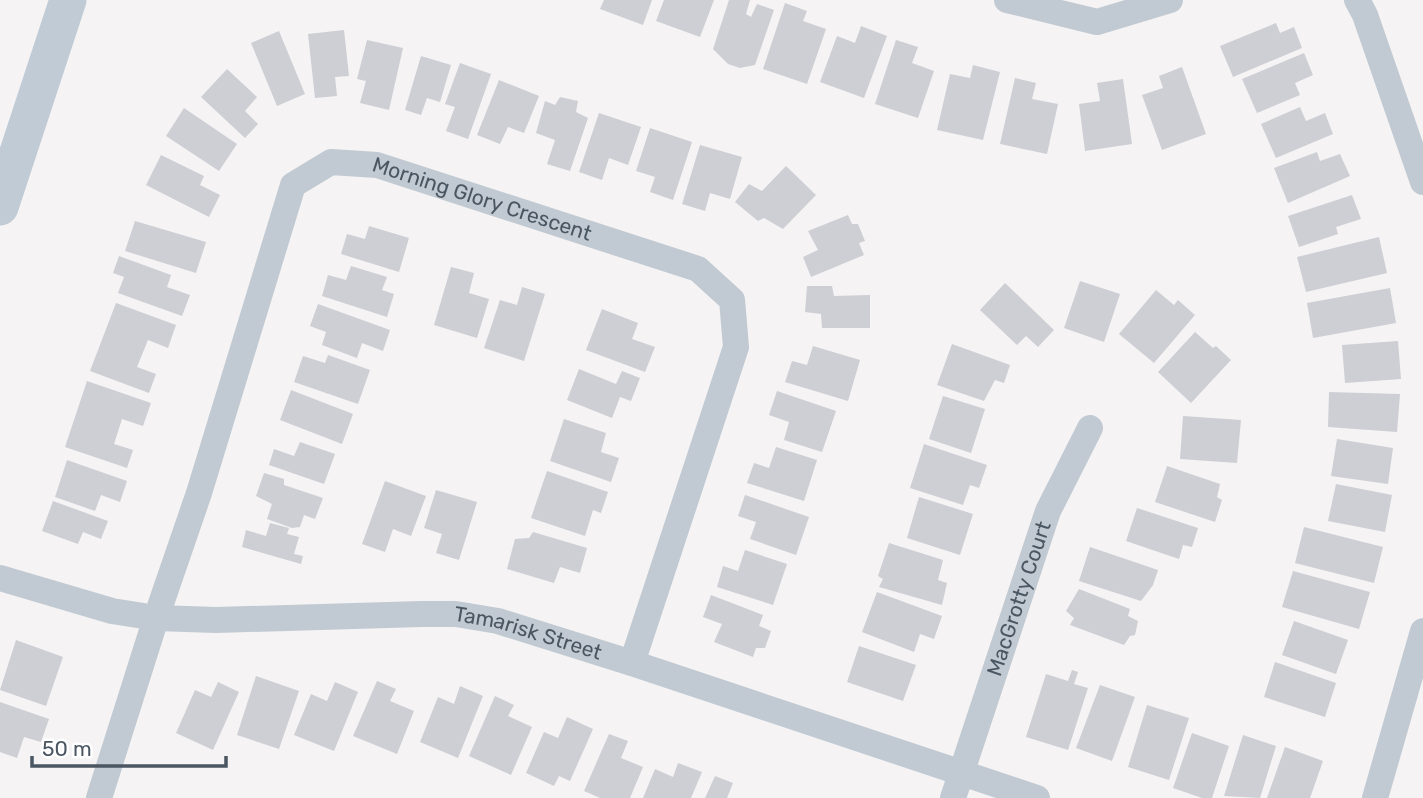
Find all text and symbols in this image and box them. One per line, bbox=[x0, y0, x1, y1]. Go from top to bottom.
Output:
street label: Morning Glory Crescent bbox=[369, 151, 595, 246]
street label: MacGrotty Court bbox=[981, 518, 1056, 679]
street label: Tamarisk Street bbox=[452, 601, 605, 665]
scale bar bbox=[32, 724, 226, 768]
text: 50 m bbox=[42, 736, 92, 761]

